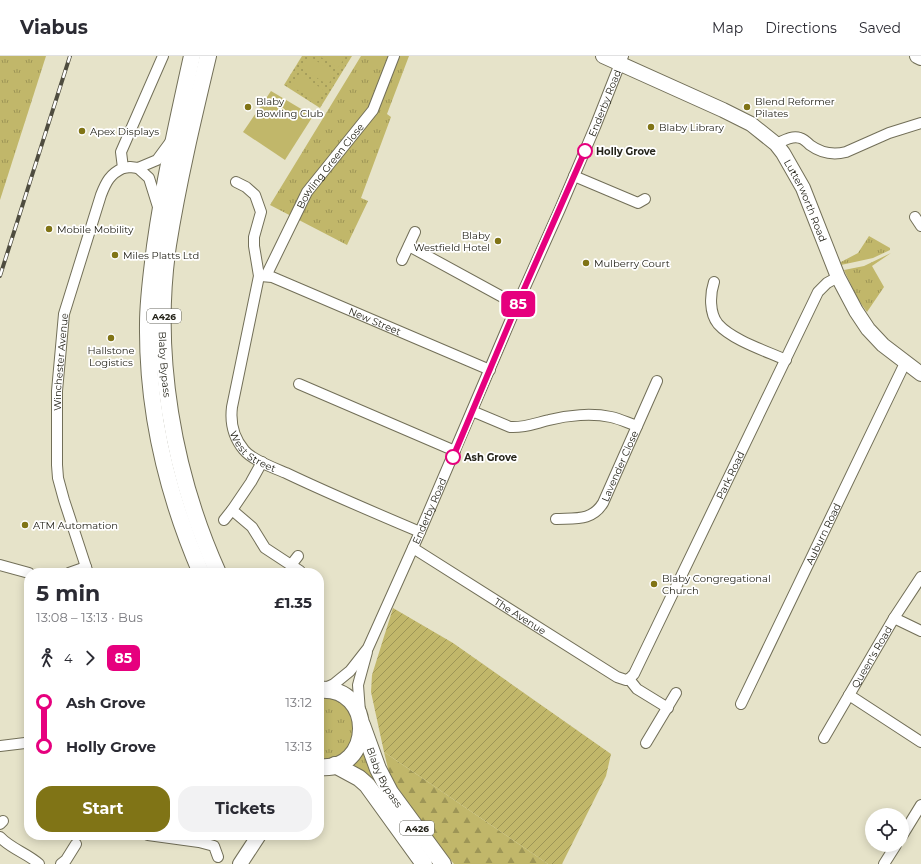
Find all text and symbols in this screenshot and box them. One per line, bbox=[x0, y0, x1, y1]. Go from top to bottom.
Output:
text: Viabus bbox=[20, 16, 88, 39]
text: Map bbox=[712, 19, 743, 37]
text: Directions bbox=[765, 19, 837, 37]
text: Saved bbox=[859, 19, 901, 37]
street label: Enderby Road bbox=[585, 68, 624, 139]
place label: Blaby Bowling Club bbox=[256, 95, 324, 120]
place label: Blend Reformer Pilates bbox=[755, 95, 835, 120]
marker: Blaby Bowling Club bbox=[243, 102, 253, 112]
marker: Blend Reformer Pilates bbox=[742, 102, 752, 112]
street label: Bowling Green Close bbox=[293, 120, 366, 211]
place label: Blaby Library bbox=[659, 121, 725, 134]
marker: Blaby Library bbox=[646, 122, 656, 132]
place label: Apex Displays bbox=[90, 125, 159, 138]
marker: Apex Displays bbox=[77, 126, 87, 136]
marker: Holly Grove bbox=[577, 143, 593, 159]
place label: Holly Grove bbox=[596, 145, 656, 158]
street label: Lutterworth Road bbox=[781, 157, 830, 243]
place label: Mobile Mobility bbox=[57, 223, 134, 236]
marker: Mobile Mobility bbox=[44, 224, 54, 234]
place label: Blaby Westfield Hotel bbox=[413, 229, 491, 254]
marker: Blaby Westfield Hotel bbox=[493, 236, 503, 246]
place label: Miles Platts Ltd bbox=[123, 249, 199, 262]
marker: Miles Platts Ltd bbox=[110, 250, 120, 260]
place label: Mulberry Court bbox=[594, 257, 670, 270]
marker: Mulberry Court bbox=[581, 258, 591, 268]
line badge: 85 bbox=[500, 291, 536, 317]
text: 85 bbox=[509, 295, 527, 313]
street label: New Street bbox=[347, 304, 403, 338]
road number: A426 bbox=[147, 309, 181, 323]
street label: Winchester Avenue bbox=[51, 312, 71, 411]
street label: Blaby Bypass bbox=[156, 331, 174, 398]
marker: Hallstone Logistics bbox=[106, 333, 116, 343]
place label: Hallstone Logistics bbox=[87, 344, 135, 369]
street label: Lavender Close bbox=[598, 428, 641, 503]
street label: West Street bbox=[227, 429, 278, 475]
marker: Ash Grove bbox=[445, 449, 461, 465]
street label: Park Road bbox=[713, 449, 747, 501]
place label: Ash Grove bbox=[463, 451, 517, 464]
street label: Enderby Road bbox=[409, 476, 449, 546]
street label: Auburn Road bbox=[803, 501, 843, 567]
place label: ATM Automation bbox=[33, 519, 118, 532]
marker: ATM Automation bbox=[20, 520, 30, 530]
place label: Blaby Congregational Church bbox=[662, 572, 771, 597]
marker: Blaby Congregational Church bbox=[649, 579, 659, 589]
text: 5 min bbox=[36, 580, 100, 607]
text: £1.35 bbox=[274, 593, 312, 612]
street label: The Avenue bbox=[492, 595, 549, 637]
text: 13:08 – 13:13 · Bus bbox=[36, 609, 143, 625]
street label: Queen's Road bbox=[848, 623, 895, 690]
icon: walk bbox=[36, 647, 58, 669]
icon: forward bbox=[79, 647, 101, 669]
text: 85 bbox=[115, 649, 132, 667]
text: 4 bbox=[64, 650, 73, 666]
text: Ash Grove bbox=[66, 693, 146, 712]
text: 13:12 bbox=[285, 694, 312, 710]
text: Holly Grove bbox=[66, 737, 156, 756]
text: 13:13 bbox=[285, 738, 312, 754]
street label: Blaby Bypass bbox=[364, 745, 406, 810]
button: Start bbox=[36, 786, 170, 832]
button: Tickets bbox=[178, 786, 312, 832]
map controls bbox=[865, 808, 909, 852]
button: locate bbox=[865, 808, 909, 852]
road number: A426 bbox=[400, 821, 434, 835]

